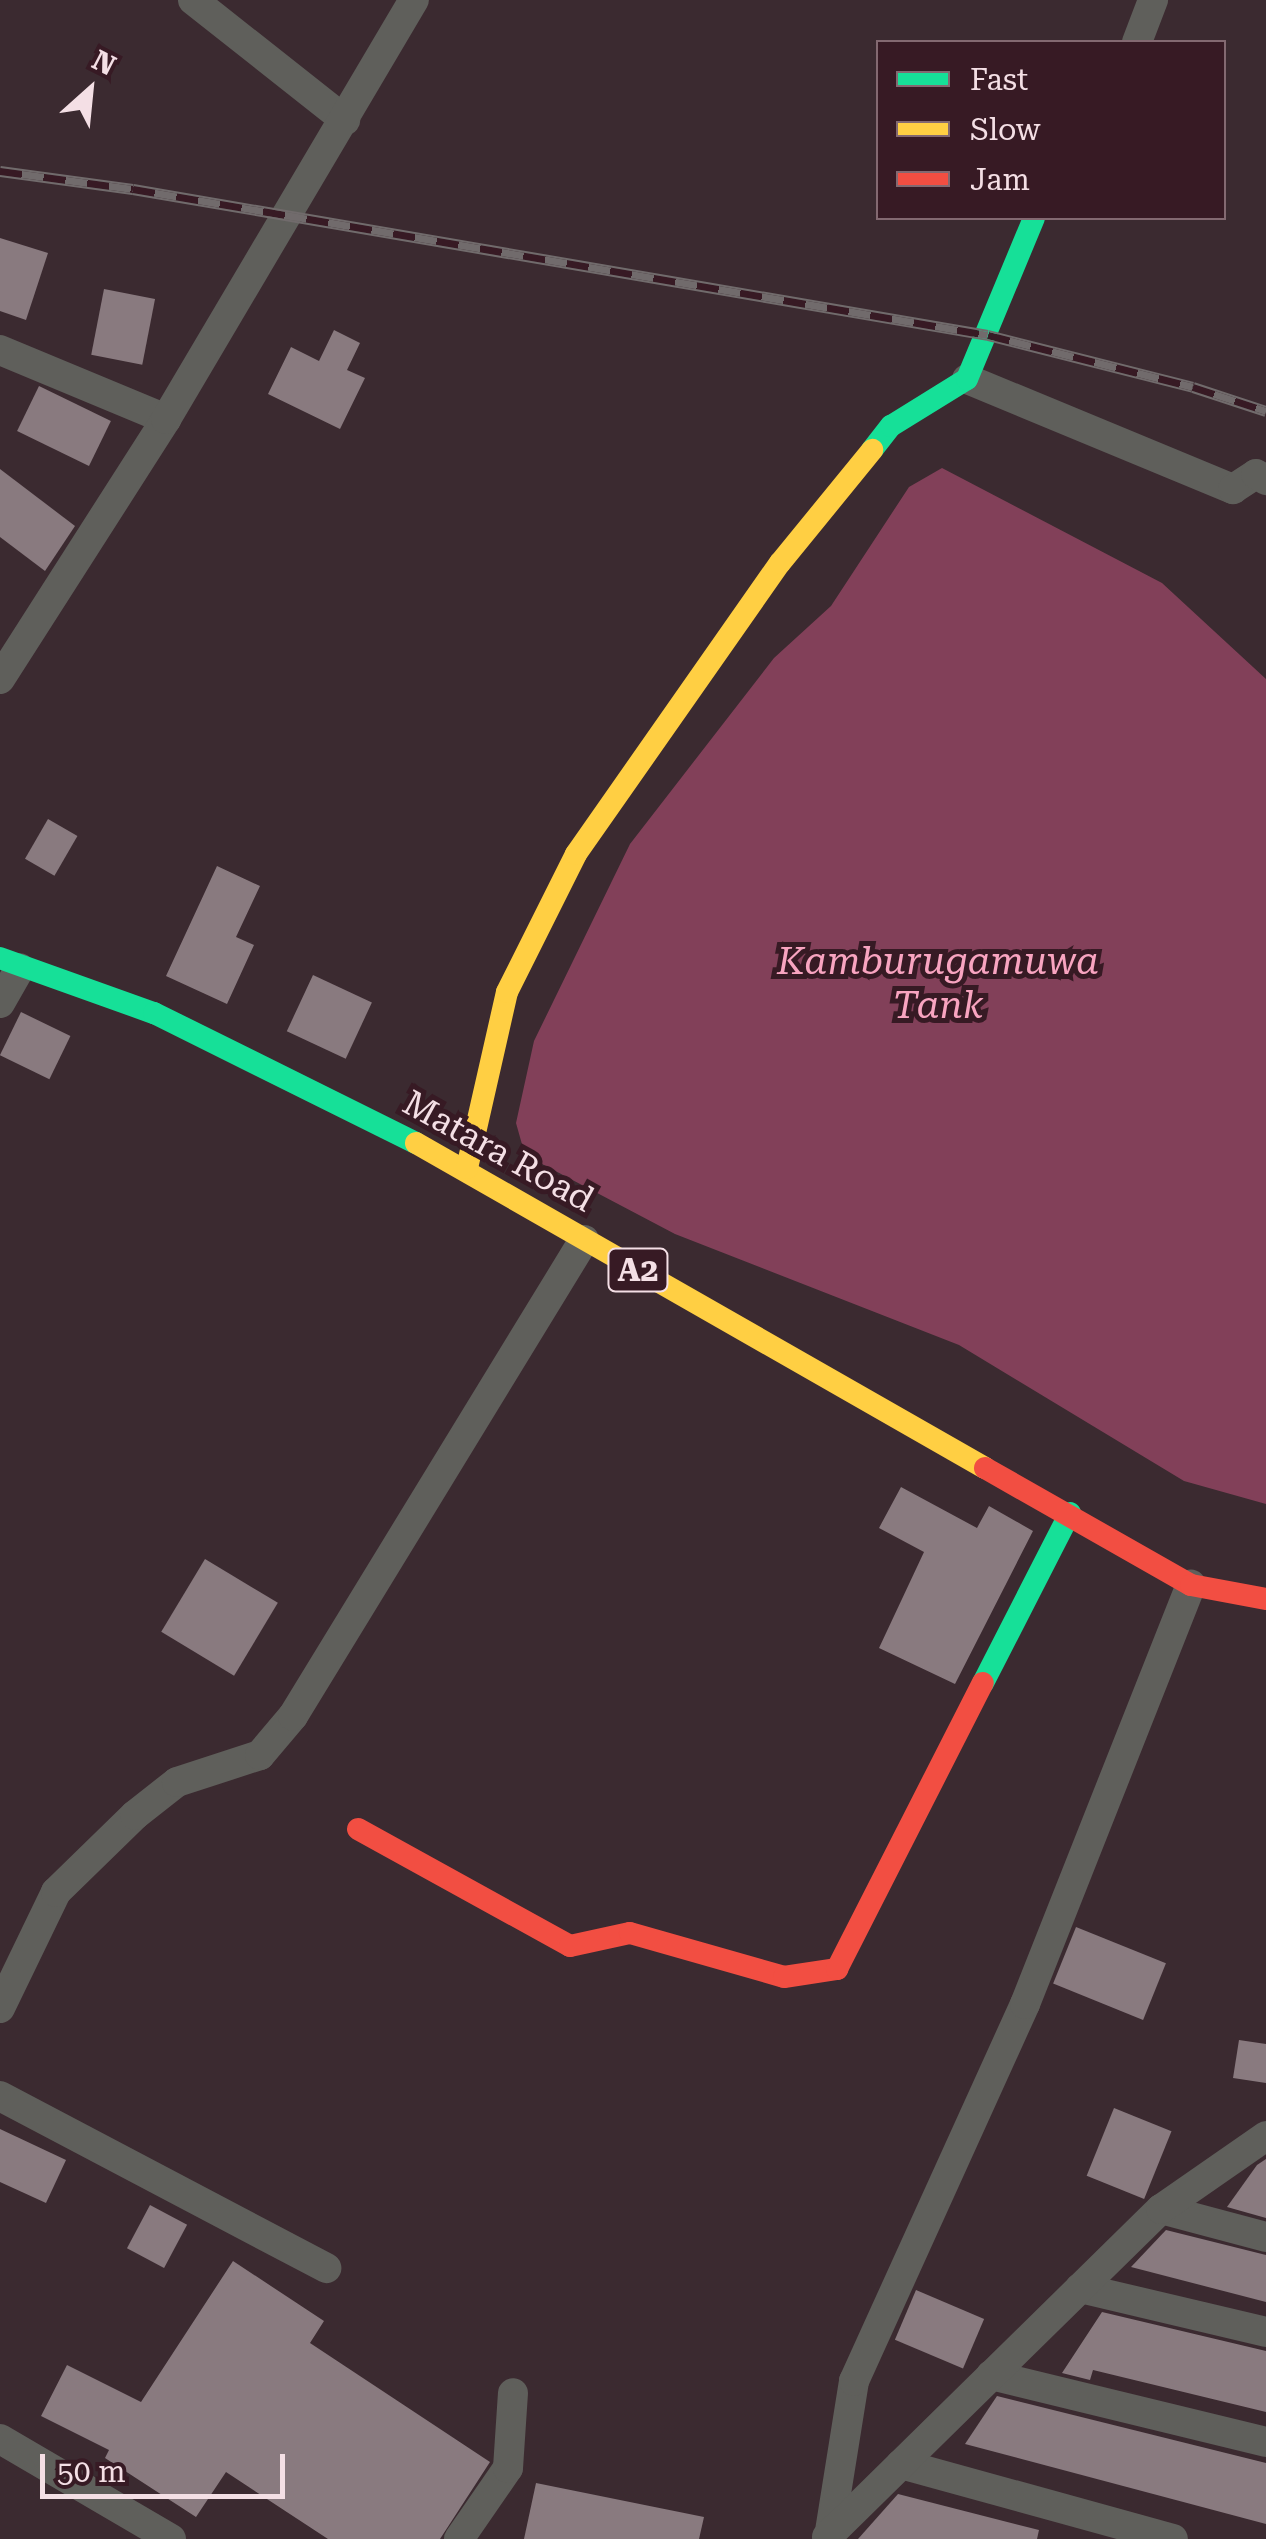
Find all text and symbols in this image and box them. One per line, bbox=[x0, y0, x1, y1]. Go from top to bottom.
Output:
north arrow bbox=[40, 40, 140, 140]
legend bbox=[876, 40, 1226, 220]
text: N bbox=[87, 43, 121, 82]
text: Fast bbox=[970, 62, 1028, 97]
text: Slow bbox=[970, 112, 1041, 147]
text: Jam bbox=[970, 162, 1030, 197]
water label: Kamburugamuwa Tank bbox=[777, 939, 1099, 1028]
street label: Matara Road bbox=[395, 1082, 601, 1222]
road number: A2 bbox=[606, 1243, 670, 1297]
scale bar bbox=[45, 2434, 290, 2496]
text: 50 m bbox=[57, 2454, 126, 2489]

